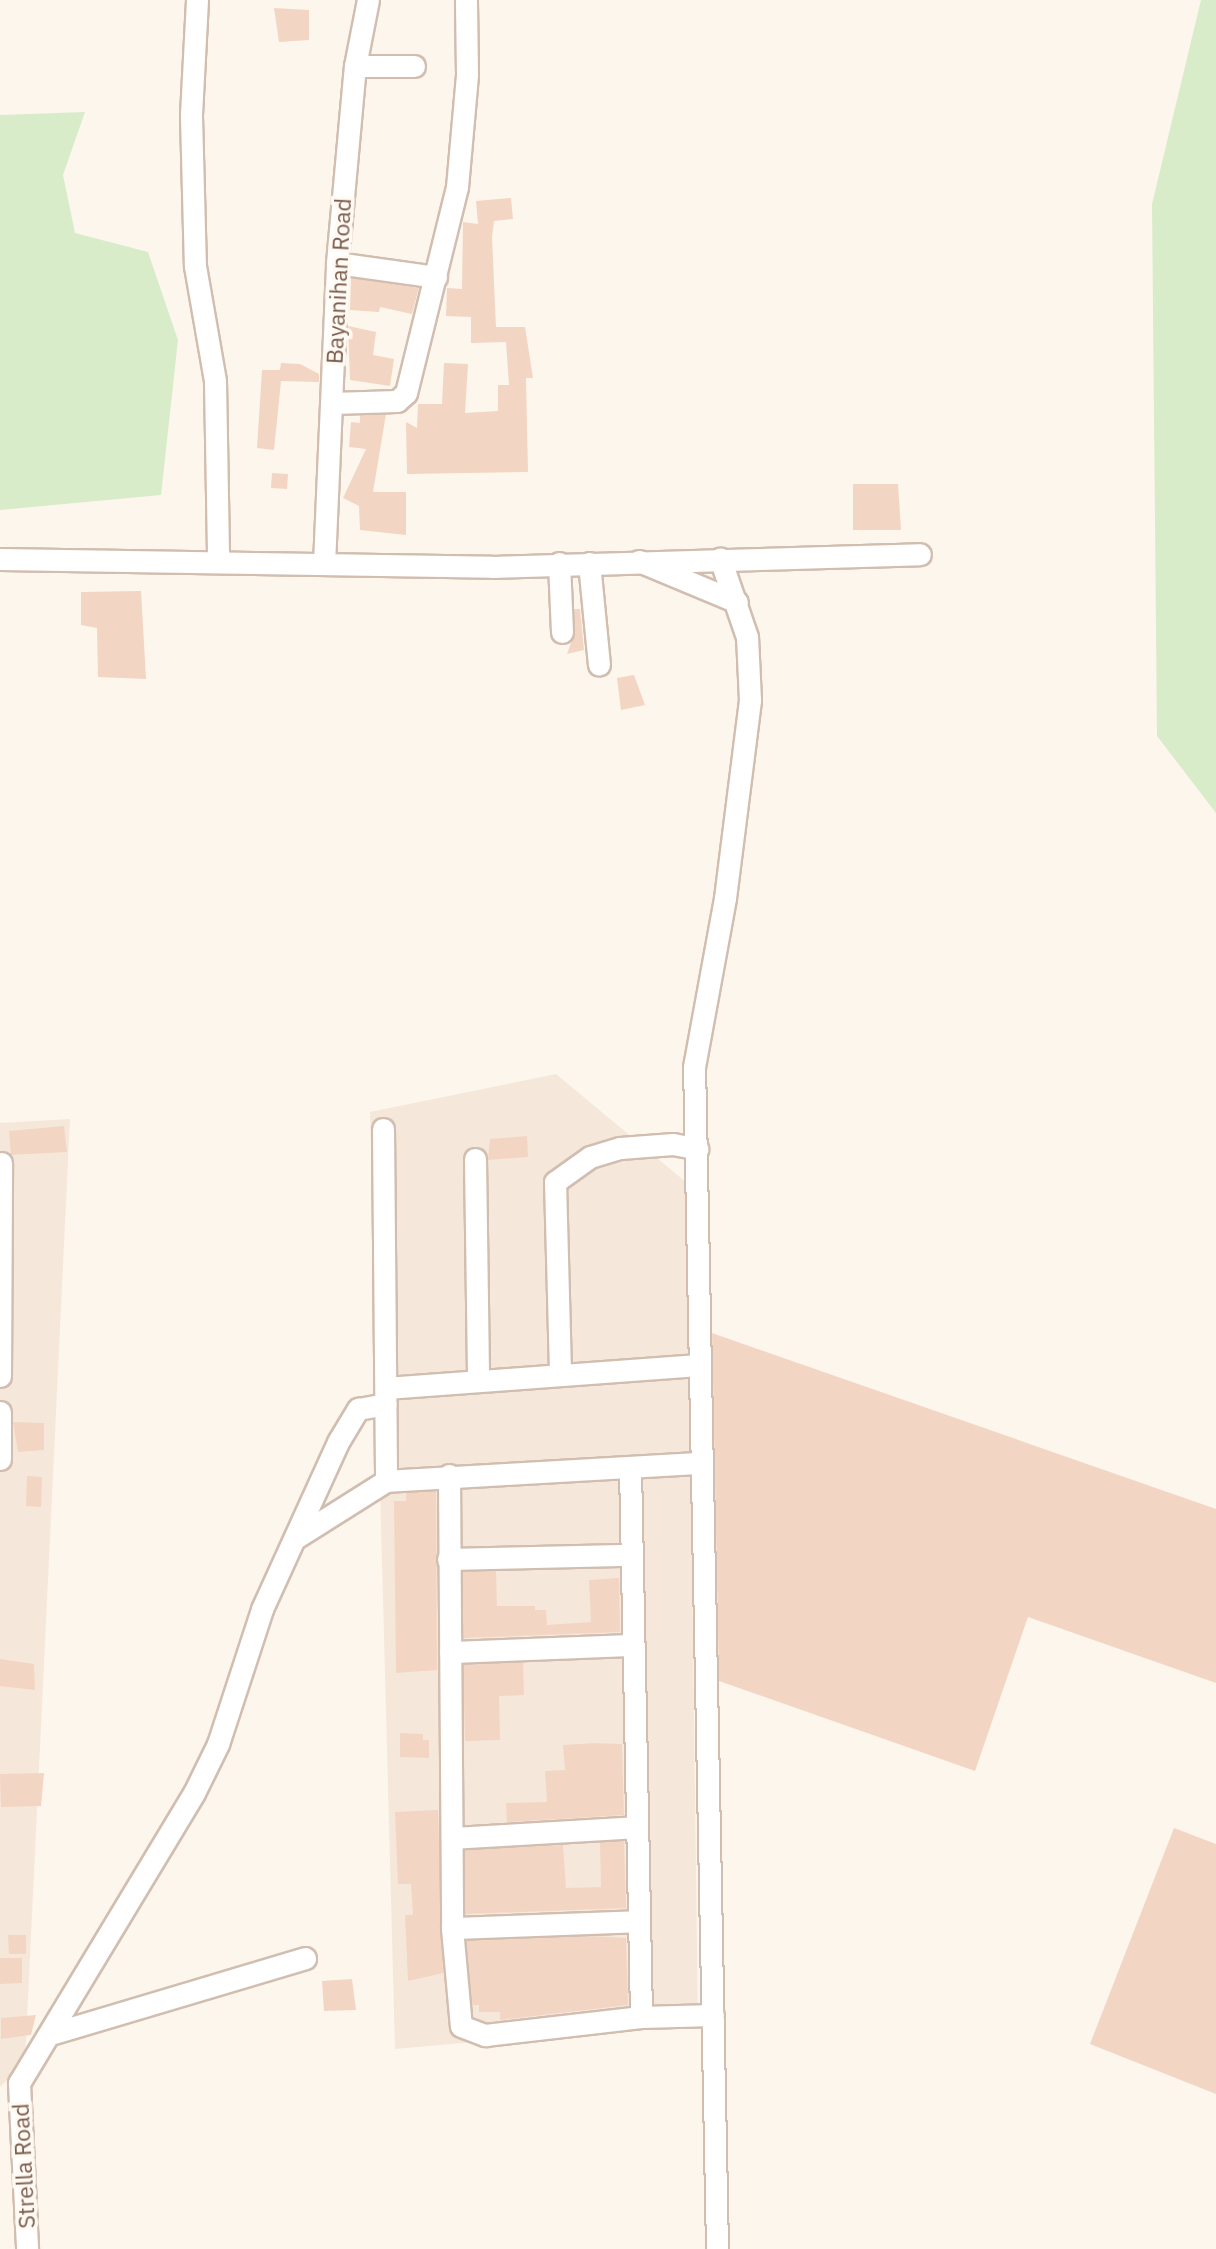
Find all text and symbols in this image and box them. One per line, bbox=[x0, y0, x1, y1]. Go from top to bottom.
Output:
street label: Bayanihan Road bbox=[320, 197, 356, 365]
street label: Strella Road bbox=[6, 2103, 40, 2229]

